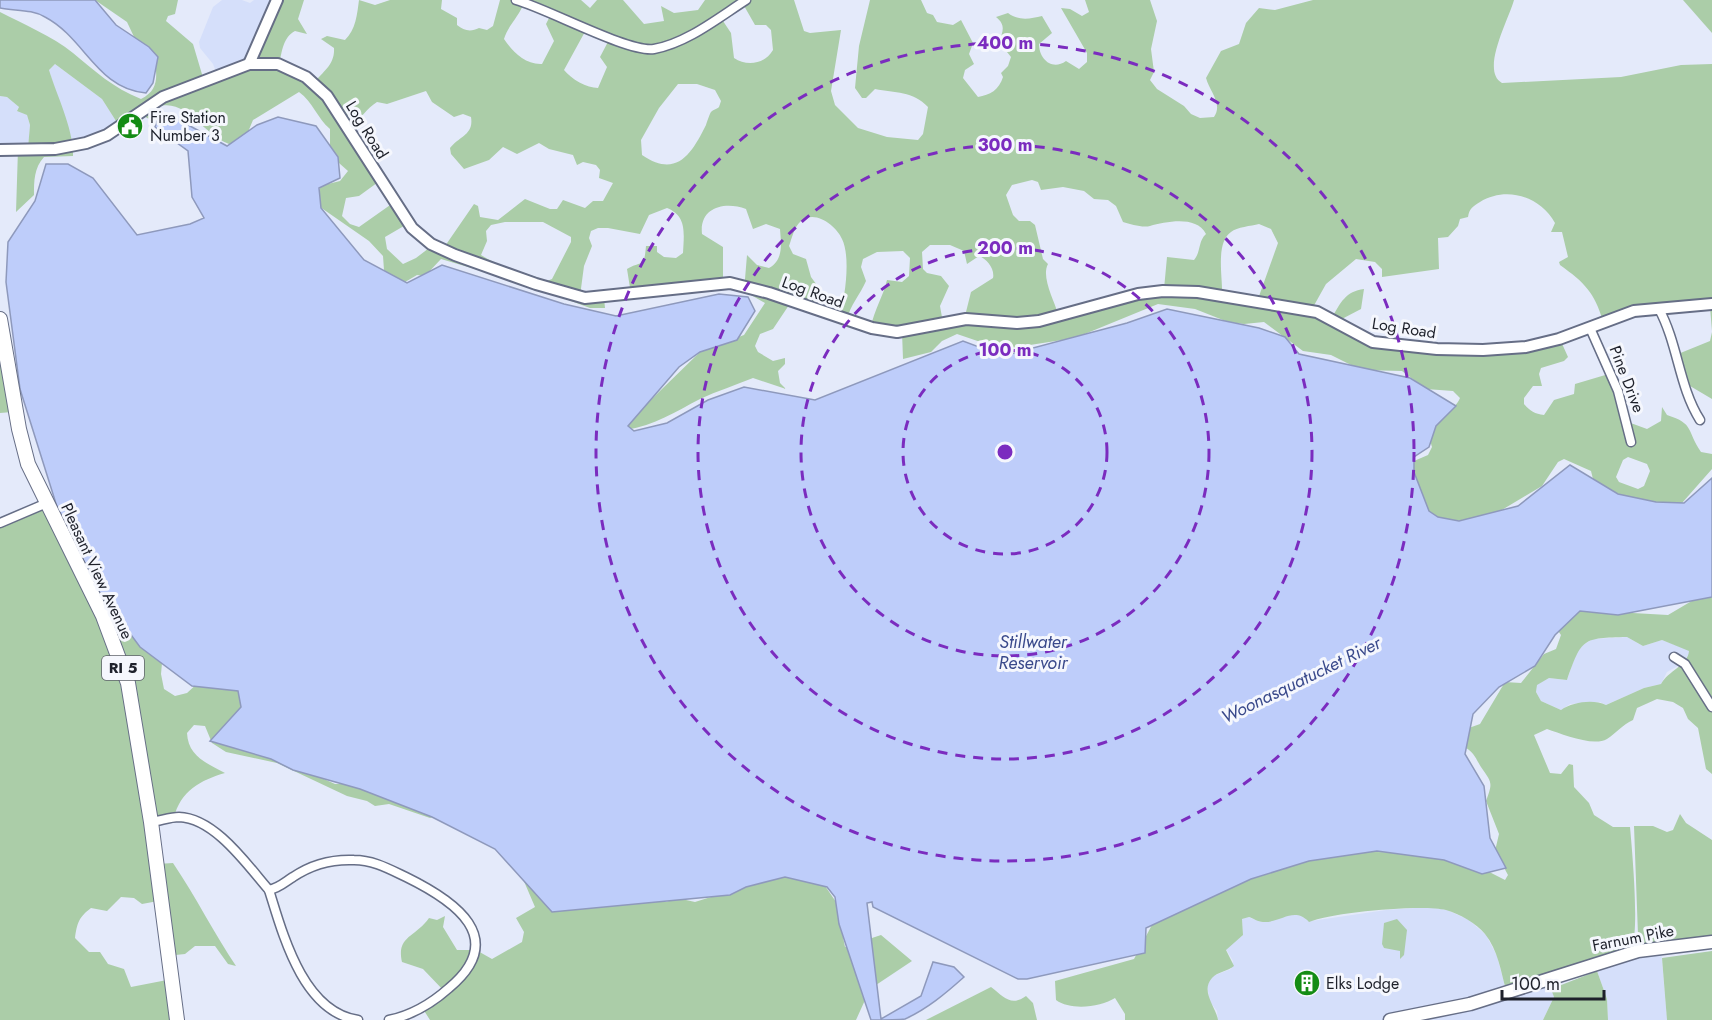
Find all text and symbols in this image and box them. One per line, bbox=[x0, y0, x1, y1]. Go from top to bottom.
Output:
text: 400 m bbox=[977, 30, 1033, 56]
street label: Log Road bbox=[340, 97, 394, 163]
place label: Fire Station Number 3 bbox=[150, 106, 226, 147]
public building icon: Fire Station Number 3 bbox=[115, 111, 145, 141]
text: 300 m bbox=[977, 132, 1033, 158]
text: 200 m bbox=[977, 235, 1033, 261]
street label: Log Road bbox=[779, 270, 847, 314]
street label: Log Road bbox=[1370, 312, 1438, 344]
text: 100 m bbox=[978, 337, 1032, 363]
street label: Pine Drive bbox=[1604, 342, 1650, 416]
centre of rings bbox=[995, 442, 1015, 462]
street label: Pleasant View Avenue bbox=[55, 499, 139, 643]
water label: Stillwater Reservoir bbox=[999, 629, 1068, 676]
water label: Woonasquatucket River bbox=[1217, 630, 1386, 730]
road number: RI 5 bbox=[102, 656, 144, 680]
street label: Farnum Pike bbox=[1590, 919, 1676, 957]
scale bar bbox=[1502, 963, 1604, 1001]
building icon: Elks Lodge bbox=[1292, 968, 1322, 998]
text: 100 m bbox=[1511, 971, 1560, 997]
place label: Elks Lodge bbox=[1326, 972, 1399, 995]

